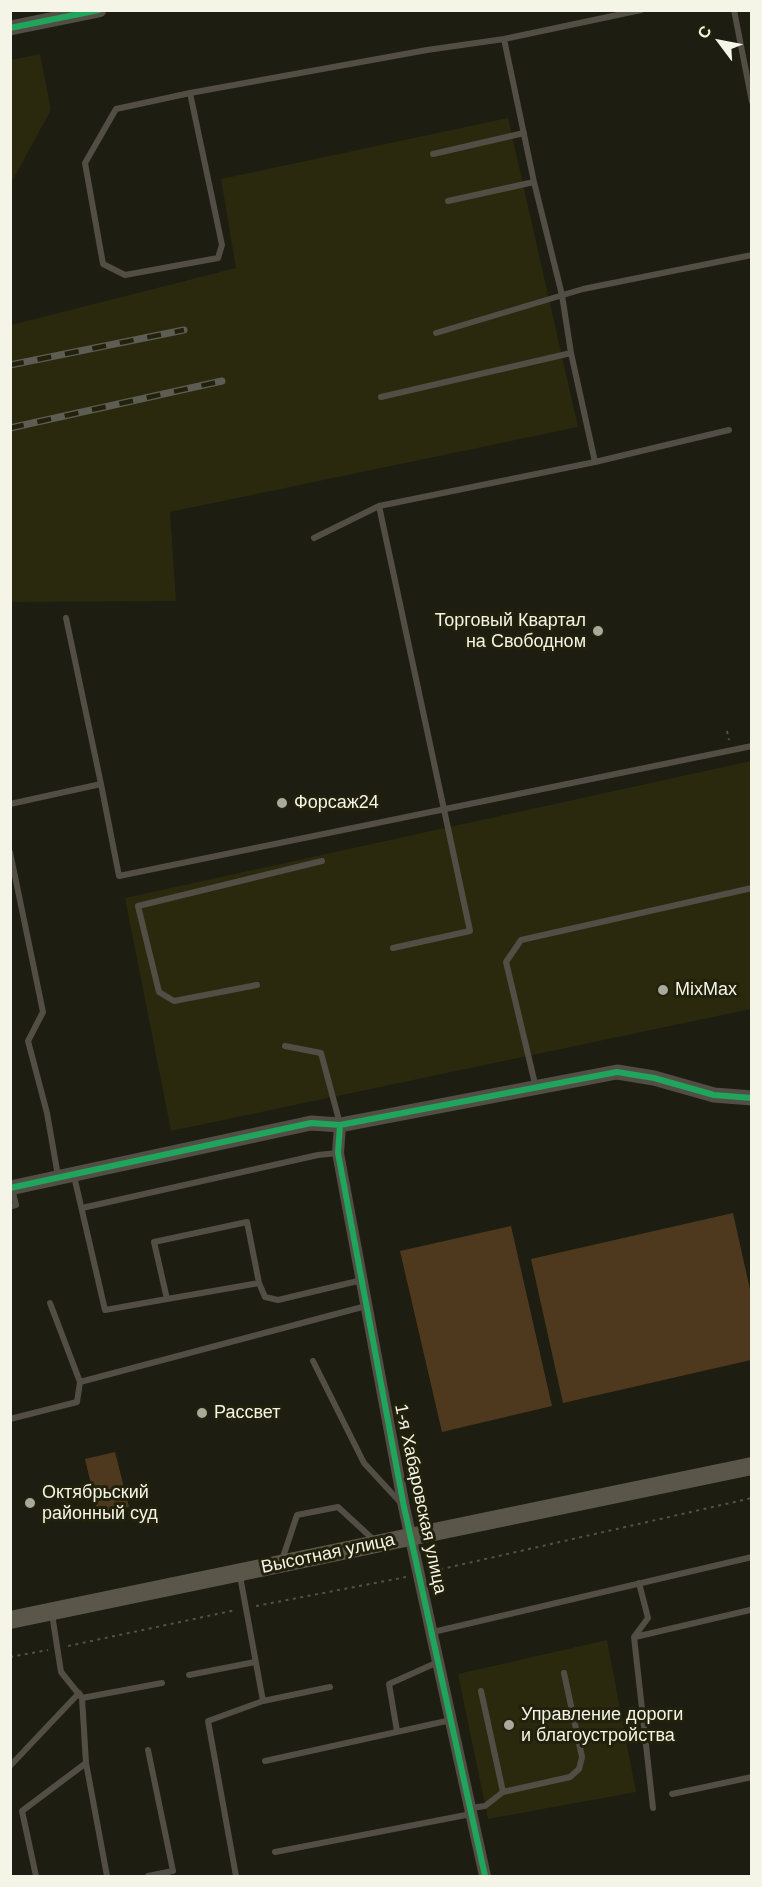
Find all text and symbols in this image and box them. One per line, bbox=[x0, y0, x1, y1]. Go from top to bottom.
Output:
north arrow bbox=[690, 12, 750, 72]
text: С bbox=[694, 23, 715, 42]
place label: Торговый Квартал на Свободном bbox=[435, 610, 586, 652]
marker: Торговый Квартал на Свободном bbox=[591, 624, 605, 638]
place label: Форсаж24 bbox=[294, 792, 379, 814]
marker: Форсаж24 bbox=[275, 796, 289, 810]
place label: MixMax bbox=[675, 979, 737, 1001]
marker: MixMax bbox=[656, 983, 670, 997]
place label: Рассвет bbox=[214, 1402, 280, 1424]
street label: 1-я Хабаровская улица bbox=[389, 1402, 451, 1596]
marker: Рассвет bbox=[195, 1406, 209, 1420]
place label: Октябрьский районный суд bbox=[42, 1482, 158, 1524]
marker: Октябрьский районный суд bbox=[23, 1496, 37, 1510]
street label: Высотная улица bbox=[259, 1529, 397, 1579]
place label: Управление дороги и благоустройства bbox=[521, 1704, 683, 1746]
marker: Управление дороги и благоустройства bbox=[502, 1718, 516, 1732]

